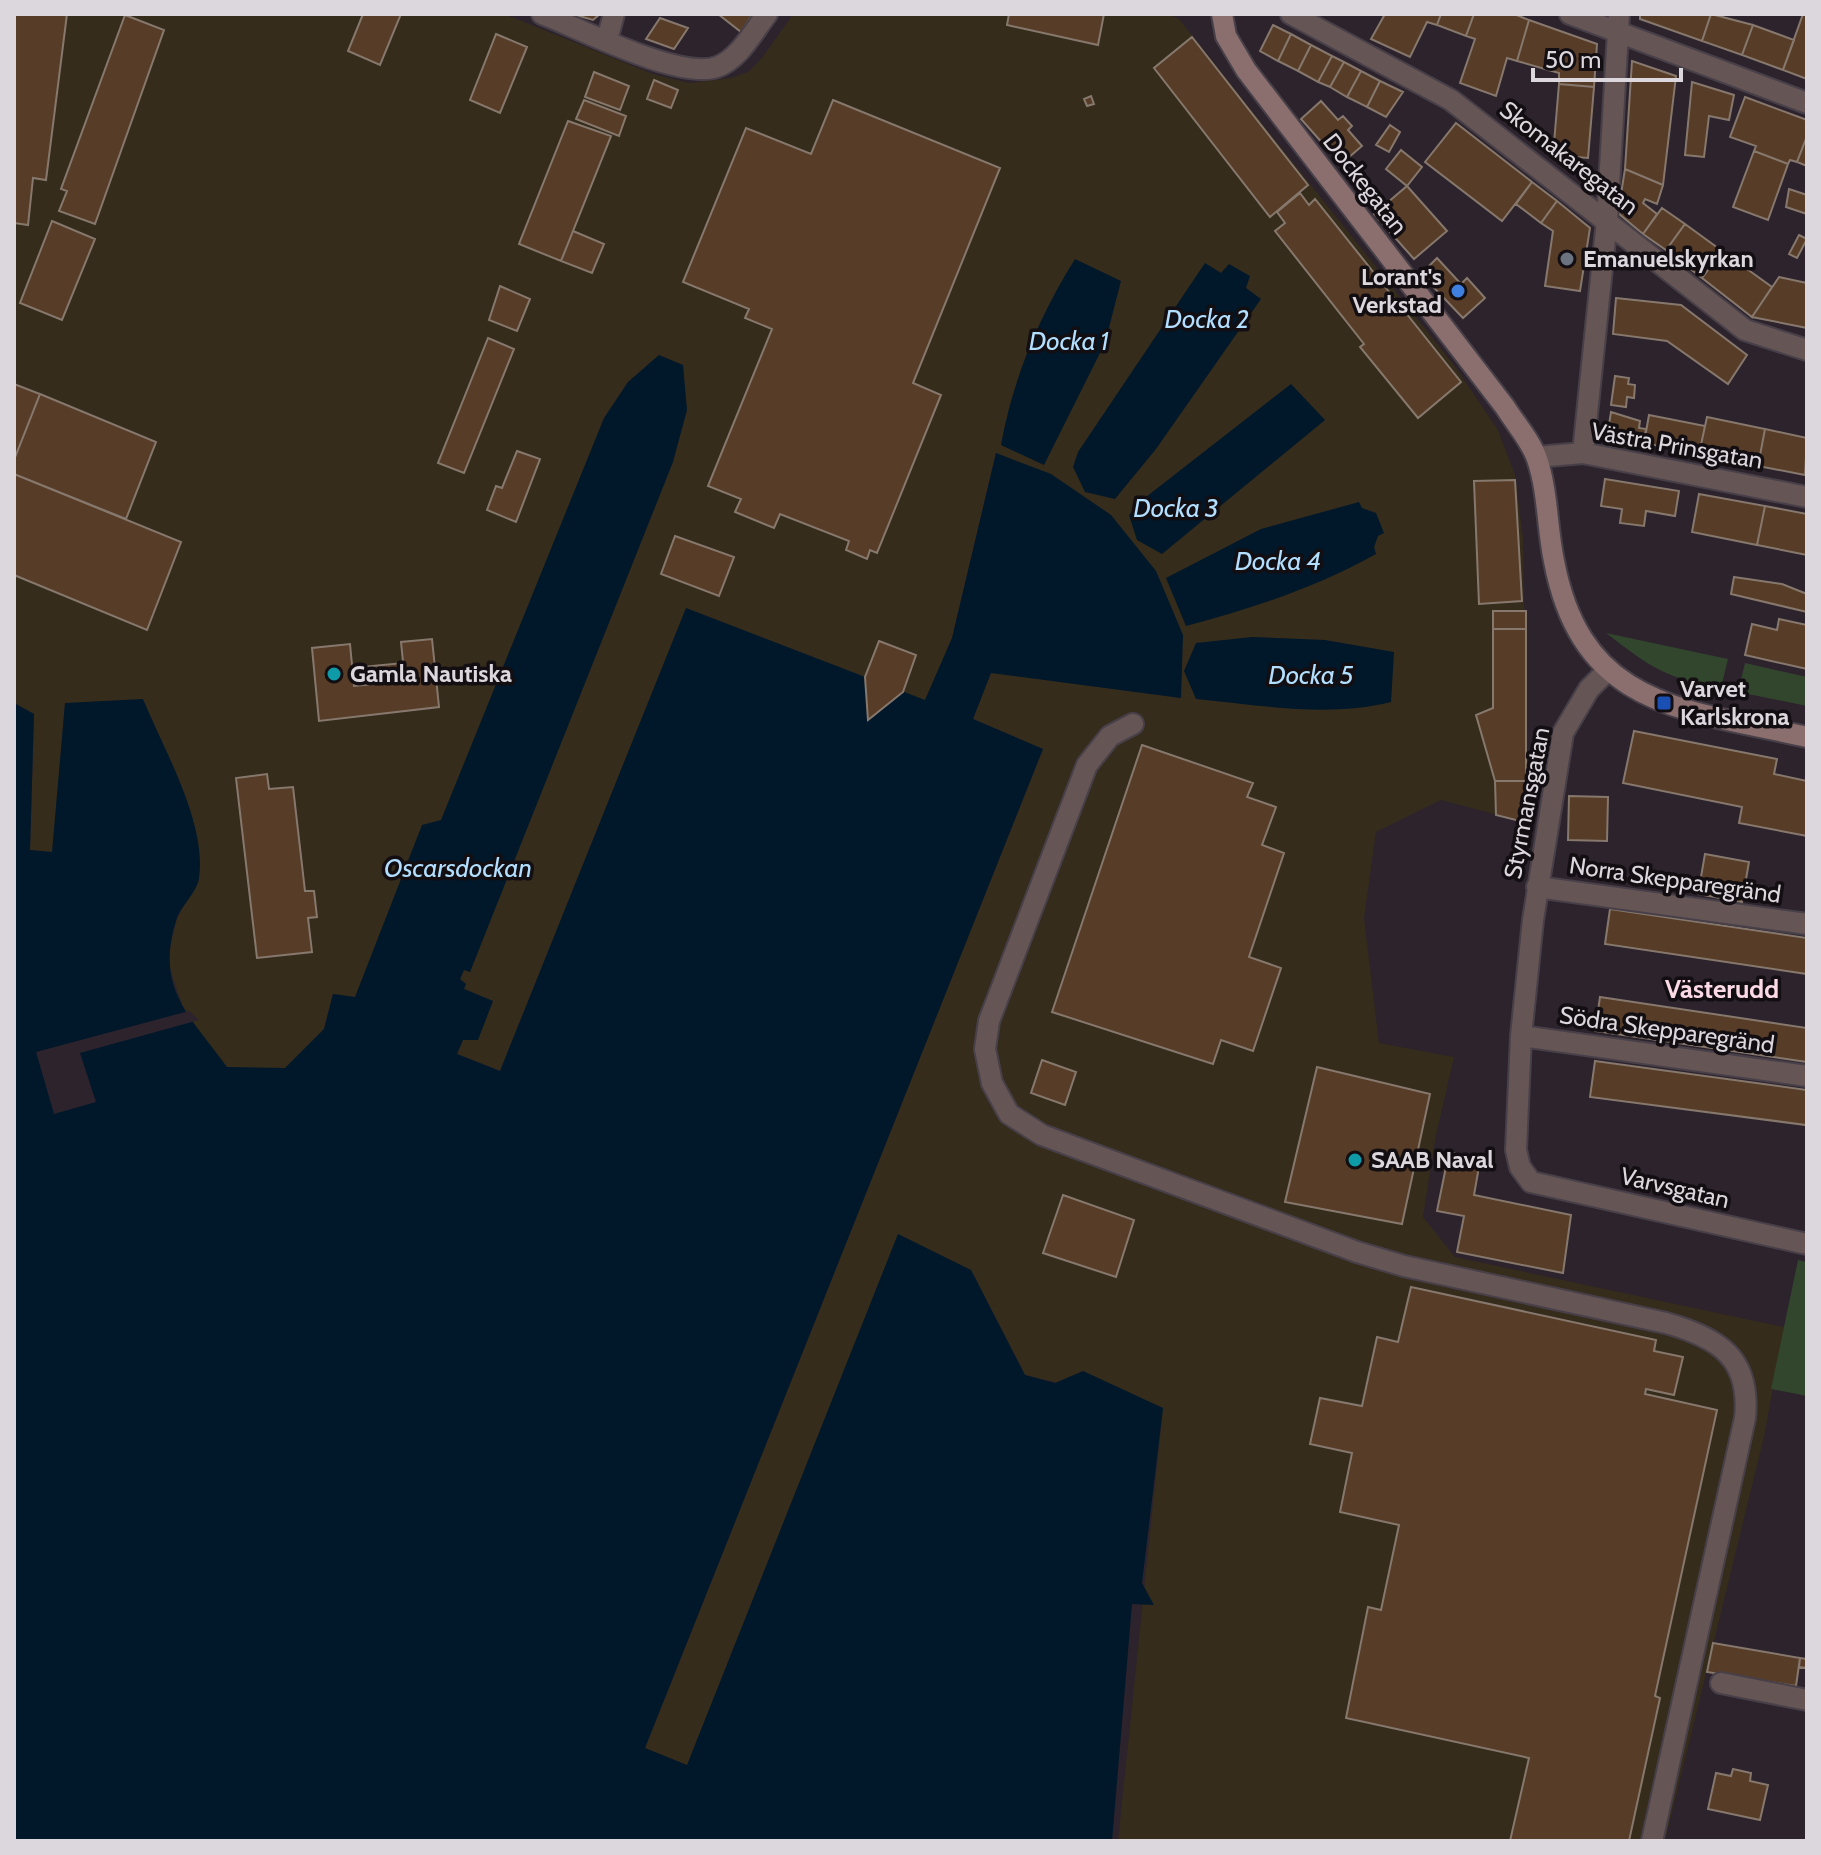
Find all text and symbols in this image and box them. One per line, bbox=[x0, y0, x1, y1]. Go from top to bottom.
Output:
scale bar bbox=[1533, 32, 1681, 82]
text: 50 m bbox=[1545, 45, 1601, 74]
street label: Skomakaregatan bbox=[1494, 95, 1644, 221]
street label: Dockegatan bbox=[1317, 127, 1414, 240]
place label: Emanuelskyrkan bbox=[1583, 244, 1754, 273]
marker: Emanuelskyrkan bbox=[1558, 250, 1576, 268]
place label: Lorant's Verkstad bbox=[1352, 262, 1442, 319]
marker: Lorant's Verkstad bbox=[1449, 282, 1467, 300]
water label: Docka 2 bbox=[1165, 303, 1249, 335]
water label: Docka 1 bbox=[1029, 325, 1109, 357]
street label: Västra Prinsgatan bbox=[1589, 416, 1765, 475]
water label: Docka 3 bbox=[1133, 492, 1219, 524]
water label: Docka 4 bbox=[1235, 545, 1321, 577]
place label: Gamla Nautiska bbox=[350, 659, 512, 688]
water label: Docka 5 bbox=[1268, 659, 1354, 691]
marker: Gamla Nautiska bbox=[325, 665, 343, 683]
place label: Varvet Karlskrona bbox=[1680, 674, 1790, 731]
marker: Varvet Karlskrona bbox=[1655, 694, 1673, 712]
street label: Styrmansgatan bbox=[1498, 725, 1555, 881]
street label: Norra Skepparegränd bbox=[1567, 850, 1783, 909]
water label: Oscarsdockan bbox=[384, 852, 532, 884]
district label: Västerudd bbox=[1665, 973, 1779, 1005]
street label: Södra Skepparegränd bbox=[1558, 1000, 1776, 1059]
place label: SAAB Naval bbox=[1371, 1145, 1494, 1174]
marker: SAAB Naval bbox=[1346, 1151, 1364, 1169]
street label: Varvsgatan bbox=[1618, 1161, 1732, 1214]

